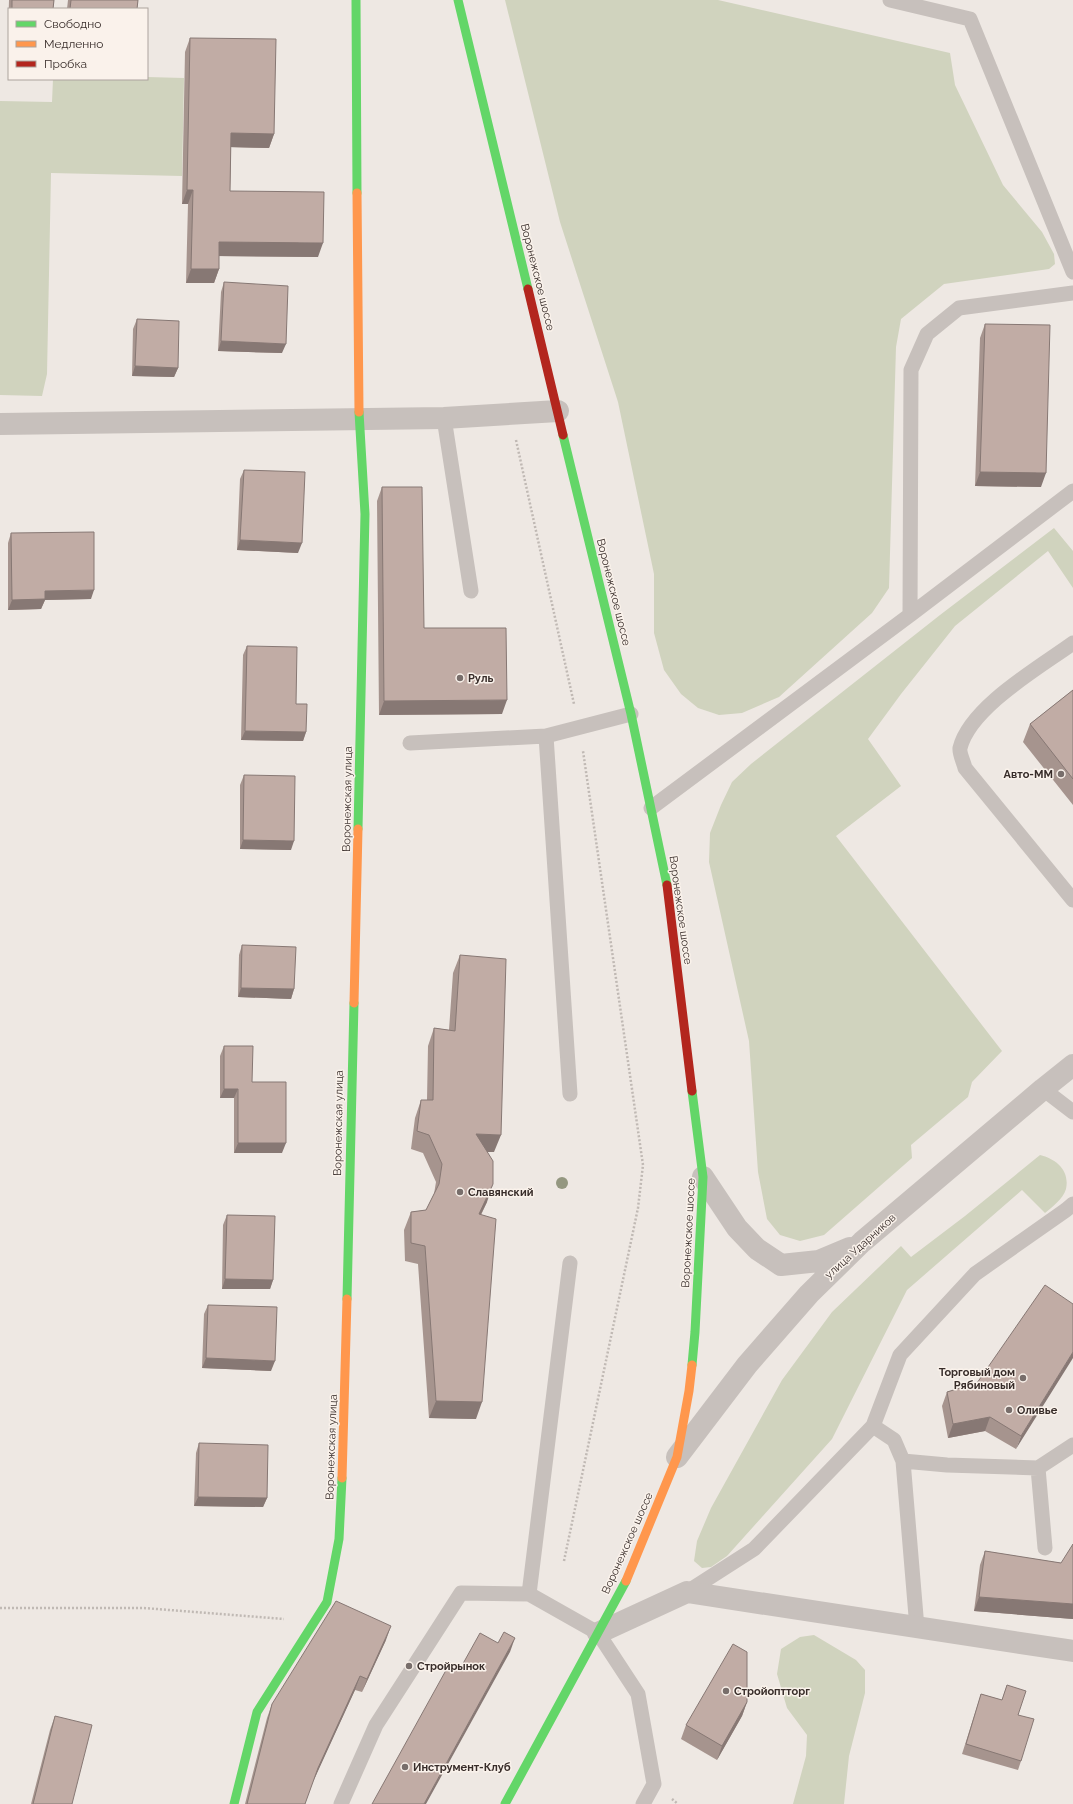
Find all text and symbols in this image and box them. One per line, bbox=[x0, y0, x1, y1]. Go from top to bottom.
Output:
legend bbox=[8, 8, 148, 80]
text: Свободно bbox=[44, 17, 101, 31]
text: Медленно bbox=[44, 37, 103, 51]
text: Пробка bbox=[44, 57, 87, 71]
street label: Воронежское шоссе bbox=[518, 222, 557, 332]
street label: Воронежское шоссе bbox=[594, 537, 633, 647]
place label: Руль bbox=[468, 672, 493, 685]
marker: Руль bbox=[455, 673, 465, 683]
street label: Воронежская улица bbox=[340, 746, 355, 852]
place label: Авто-ММ bbox=[1004, 768, 1053, 781]
marker: Авто-ММ bbox=[1056, 769, 1066, 779]
street label: Воронежское шоссе bbox=[666, 855, 695, 966]
street label: Воронежская улица bbox=[331, 1070, 346, 1176]
street label: Воронежское шоссе bbox=[679, 1177, 698, 1288]
place label: Славянский bbox=[468, 1186, 534, 1199]
marker: Славянский bbox=[455, 1187, 465, 1197]
street label: улица Ударников bbox=[822, 1211, 898, 1282]
place label: Торговый дом Рябиновый bbox=[939, 1366, 1015, 1392]
marker: Торговый дом Рябиновый bbox=[1018, 1373, 1028, 1383]
street label: Воронежская улица bbox=[323, 1394, 340, 1500]
place label: Оливье bbox=[1017, 1404, 1058, 1417]
marker: Оливье bbox=[1004, 1405, 1014, 1415]
street label: Воронежское шоссе bbox=[599, 1490, 656, 1596]
place label: Стройрынок bbox=[417, 1660, 486, 1673]
marker: Стройрынок bbox=[404, 1661, 414, 1671]
place label: Стройоптторг bbox=[734, 1685, 810, 1698]
marker: Стройоптторг bbox=[721, 1686, 731, 1696]
place label: Инструмент-Клуб bbox=[413, 1761, 511, 1774]
marker: Инструмент-Клуб bbox=[400, 1762, 410, 1772]

